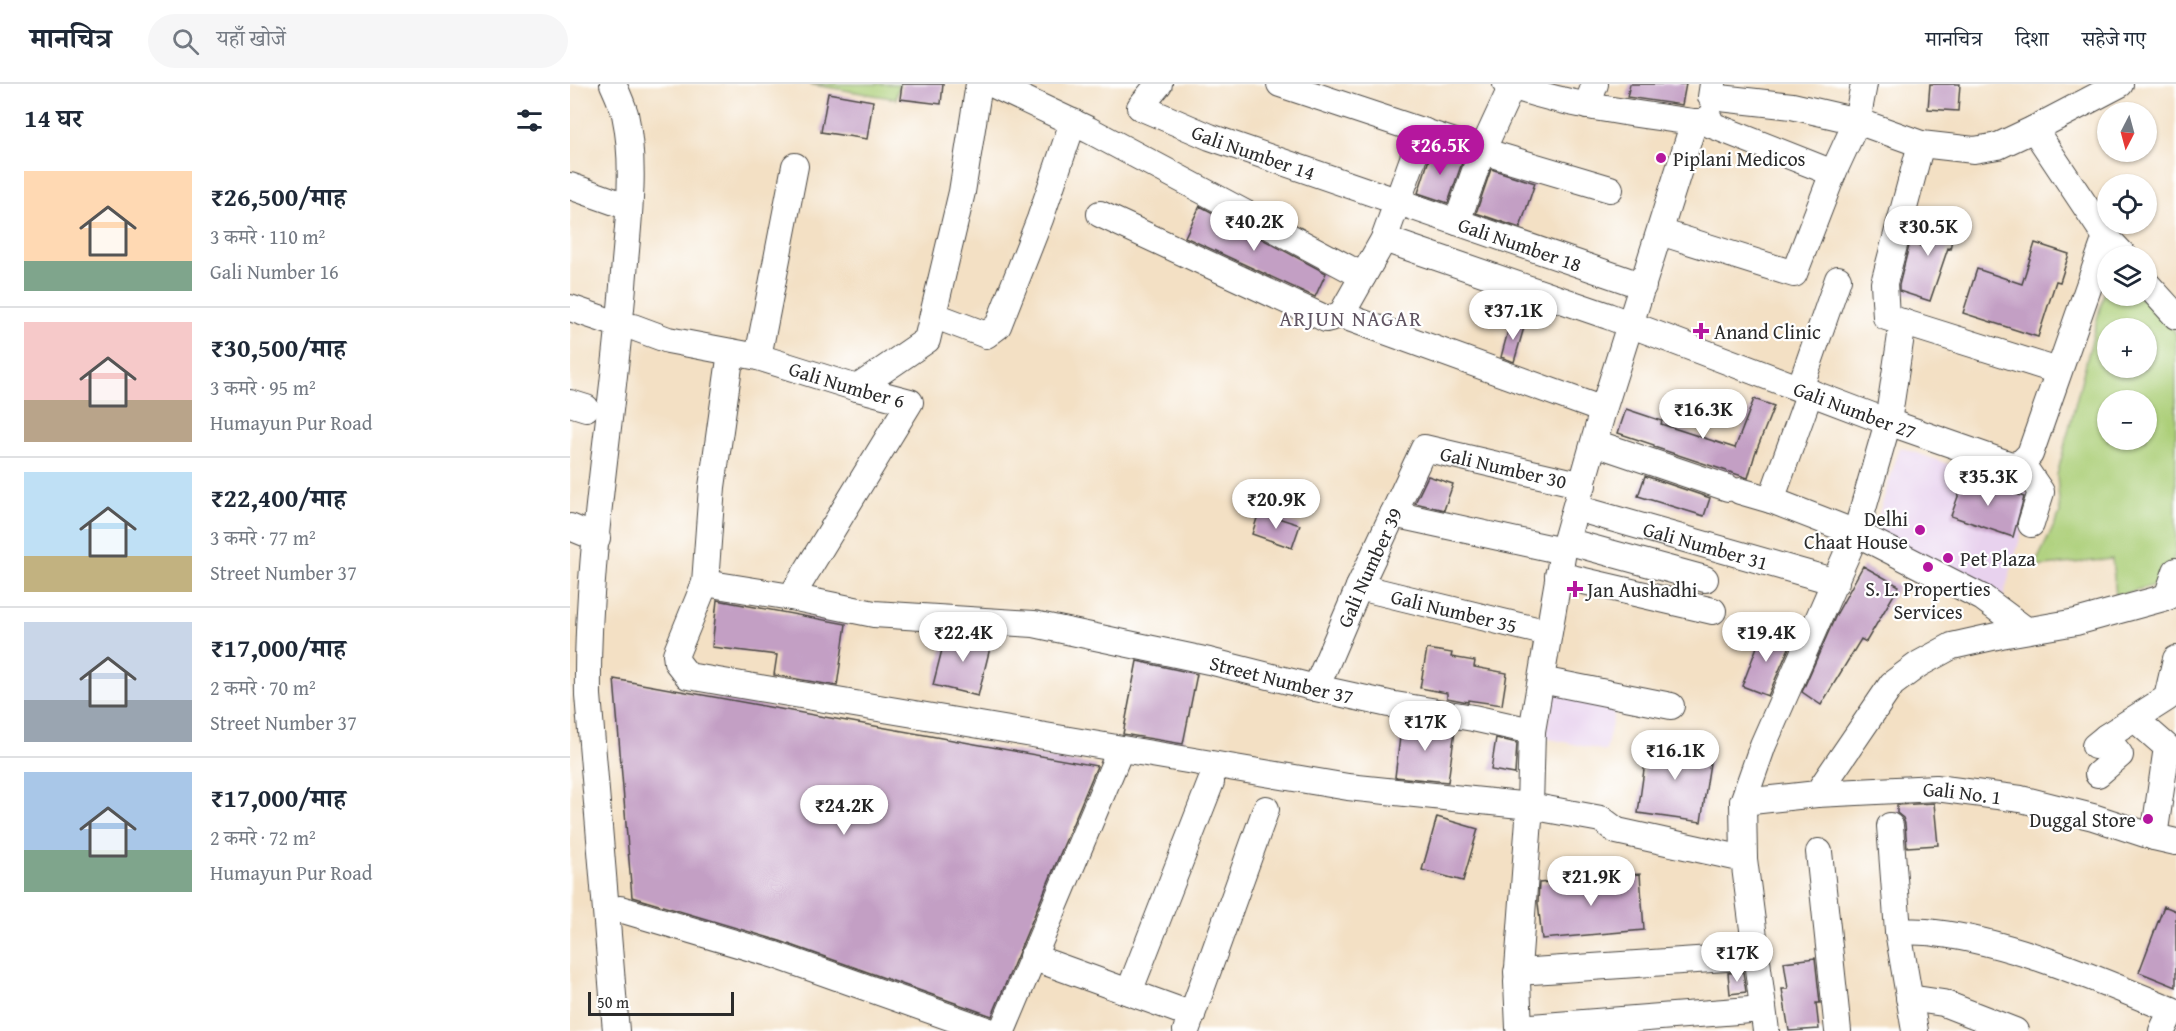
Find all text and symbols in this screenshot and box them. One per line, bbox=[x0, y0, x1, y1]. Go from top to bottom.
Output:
search box bbox=[148, 14, 568, 68]
text: मानचित्र bbox=[30, 17, 112, 58]
text: यहाँ खोजें bbox=[217, 22, 286, 54]
text: मानचित्र bbox=[1925, 23, 1982, 54]
text: दिशा bbox=[2015, 23, 2049, 54]
text: सहेजे गए bbox=[2082, 23, 2146, 54]
icon: search bbox=[169, 25, 202, 58]
text: 14 घर bbox=[24, 98, 82, 137]
north arrow bbox=[2097, 102, 2157, 162]
map controls bbox=[2097, 102, 2157, 450]
icon: filters bbox=[513, 104, 546, 137]
street label: Gali Number 14 bbox=[1187, 116, 1319, 187]
pin: ₹26.5K bbox=[1391, 125, 1489, 176]
text: ₹26.5K bbox=[1410, 130, 1470, 159]
place label: Piplani Medicos bbox=[1673, 144, 1806, 173]
marker: Piplani Medicos bbox=[1654, 151, 1668, 165]
button: locate bbox=[2097, 174, 2157, 234]
text: ₹26,500/माह bbox=[210, 177, 346, 216]
icon: home bbox=[72, 195, 144, 267]
pin: ₹40.2K bbox=[1205, 201, 1303, 252]
text: ₹40.2K bbox=[1224, 206, 1284, 235]
pin: ₹30.5K bbox=[1879, 206, 1977, 257]
street label: Gali Number 18 bbox=[1455, 209, 1586, 278]
text: ₹30.5K bbox=[1898, 211, 1958, 240]
text: 3 कमरे · 110 m² bbox=[210, 222, 325, 251]
button: layers bbox=[2097, 246, 2157, 306]
text: Gali Number 16 bbox=[210, 257, 339, 286]
pin: ₹37.1K bbox=[1464, 290, 1562, 341]
text: ₹37.1K bbox=[1483, 295, 1543, 324]
district label: ARJUN NAGAR bbox=[1279, 303, 1423, 334]
place label: Anand Clinic bbox=[1714, 317, 1821, 346]
button: + bbox=[2097, 318, 2157, 378]
marker: Anand Clinic bbox=[1692, 322, 1710, 340]
text: ₹30,500/माह bbox=[210, 328, 346, 367]
icon: home bbox=[72, 346, 144, 418]
street label: Gali Number 6 bbox=[786, 353, 908, 415]
text: 3 कमरे · 95 m² bbox=[210, 373, 316, 402]
street label: Gali Number 27 bbox=[1790, 373, 1920, 445]
pin: ₹16.3K bbox=[1654, 389, 1752, 440]
button: − bbox=[2097, 390, 2157, 450]
text: ₹16.3K bbox=[1673, 394, 1733, 423]
text: Humayun Pur Road bbox=[210, 408, 372, 437]
street label: Gali Number 30 bbox=[1438, 438, 1570, 495]
pin: ₹35.3K bbox=[1939, 456, 2037, 507]
text: ₹35.3K bbox=[1958, 461, 2018, 490]
text: ₹22,400/माह bbox=[210, 478, 346, 517]
pin: ₹20.9K bbox=[1227, 479, 1325, 530]
text: ₹20.9K bbox=[1246, 484, 1306, 513]
icon: home bbox=[72, 496, 144, 568]
street label: Gali Number 39 bbox=[1329, 502, 1409, 632]
place label: Delhi Chaat House bbox=[1804, 504, 1908, 556]
street label: Gali Number 31 bbox=[1640, 513, 1772, 577]
text: 3 कमरे · 77 m² bbox=[210, 523, 316, 552]
marker: Delhi Chaat House bbox=[1913, 523, 1927, 537]
place label: Pet Plaza bbox=[1960, 544, 2036, 573]
marker: Pet Plaza bbox=[1941, 551, 1955, 565]
text: Street Number 37 bbox=[210, 558, 357, 587]
marker: S. L. Properties Services bbox=[1921, 560, 1935, 574]
place label: S. L. Properties Services bbox=[1865, 574, 1991, 626]
place label: Jan Aushadhi bbox=[1584, 575, 1698, 604]
street label: Gali Number 35 bbox=[1388, 581, 1520, 639]
marker: Jan Aushadhi bbox=[1568, 582, 1582, 596]
pin: ₹22.4K bbox=[914, 612, 1012, 663]
pin: ₹19.4K bbox=[1717, 612, 1815, 663]
text: ₹22.4K bbox=[933, 617, 993, 646]
text: ₹19.4K bbox=[1736, 617, 1796, 646]
text: ₹17,000/माह bbox=[210, 628, 346, 667]
icon: home bbox=[72, 646, 144, 718]
street label: Street Number 37 bbox=[1207, 647, 1356, 710]
text: 2 कमरे · 70 m² bbox=[210, 673, 316, 702]
pin: ₹17K bbox=[1389, 701, 1461, 752]
text: ₹17K bbox=[1403, 706, 1447, 735]
text: Street Number 37 bbox=[210, 708, 357, 737]
pin: ₹16.1K bbox=[1626, 730, 1724, 781]
text: ₹16.1K bbox=[1645, 735, 1705, 764]
street label: Gali No. 1 bbox=[1922, 773, 2003, 811]
text: ₹17,000/माह bbox=[210, 778, 346, 817]
pin: ₹24.2K bbox=[795, 785, 893, 836]
text: ₹24.2K bbox=[814, 790, 874, 819]
icon: home bbox=[72, 796, 144, 868]
place label: Duggal Store bbox=[2029, 805, 2136, 834]
marker: Duggal Store bbox=[2141, 812, 2155, 826]
text: 2 कमरे · 72 m² bbox=[210, 823, 316, 852]
pin: ₹21.9K bbox=[1542, 856, 1640, 907]
text: Humayun Pur Road bbox=[210, 858, 372, 887]
text: ₹21.9K bbox=[1561, 861, 1621, 890]
pin: ₹17K bbox=[1701, 932, 1773, 983]
text: ₹17K bbox=[1715, 937, 1759, 966]
scale bar bbox=[588, 989, 734, 1016]
text: 50 m bbox=[597, 990, 629, 1014]

